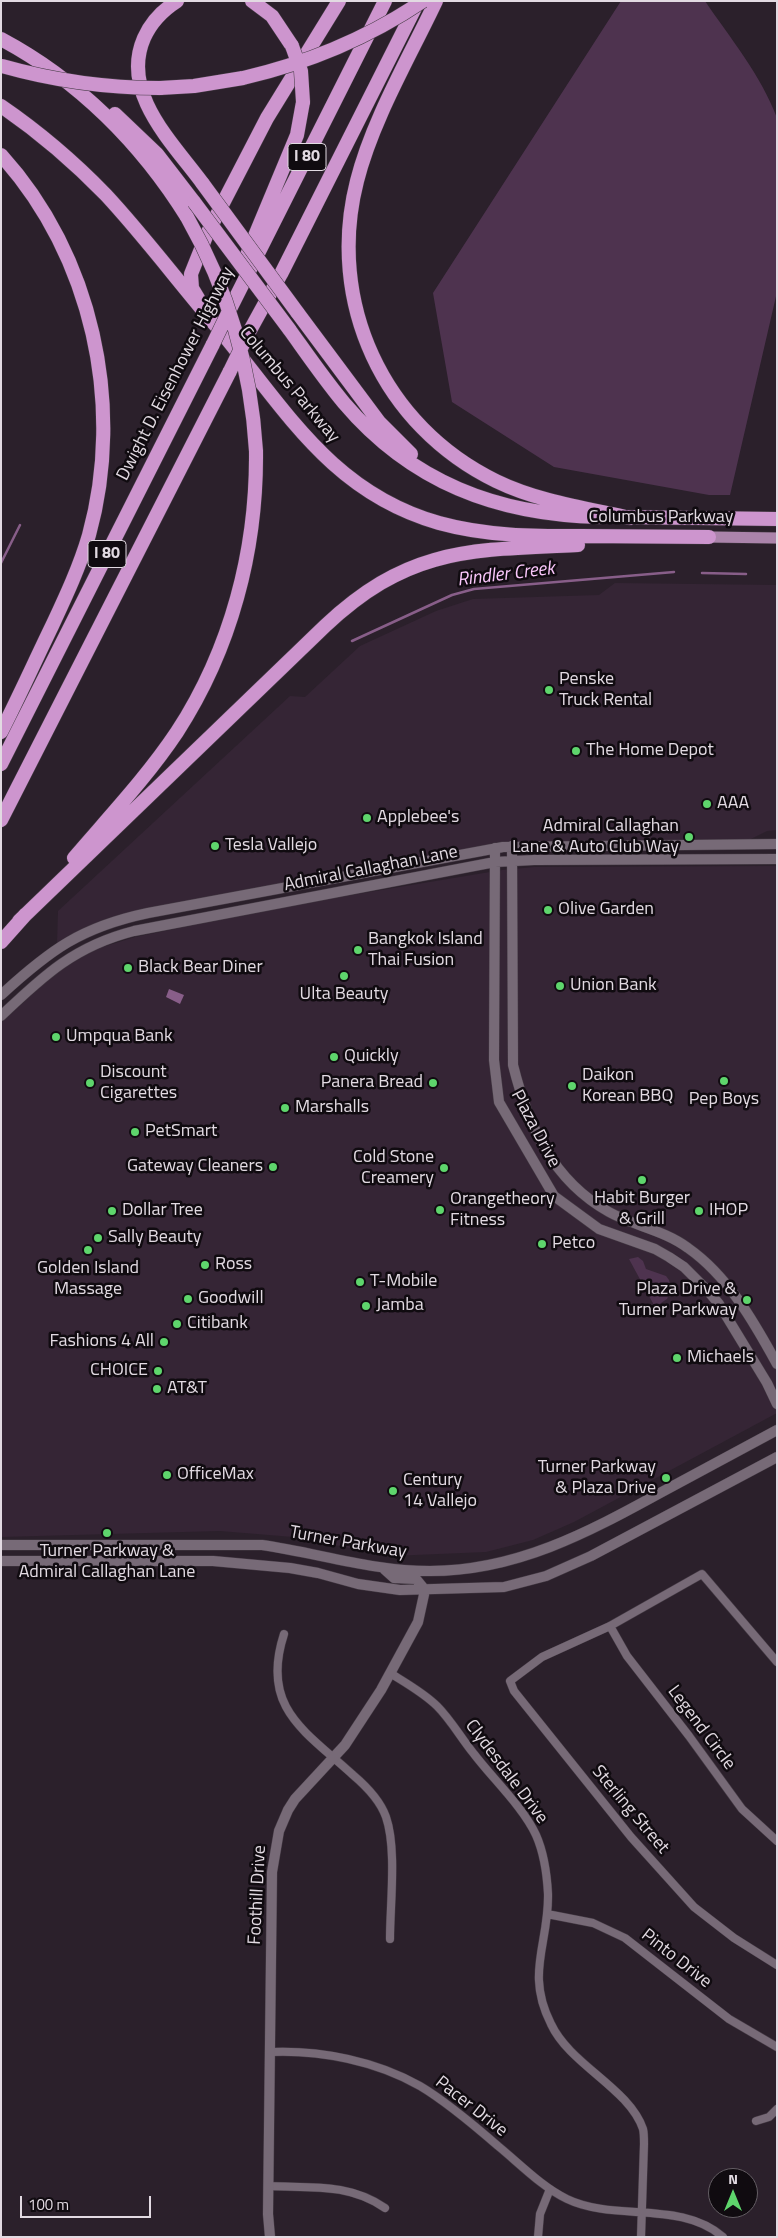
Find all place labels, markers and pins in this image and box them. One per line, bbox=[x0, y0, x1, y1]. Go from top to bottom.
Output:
place label: Penske Truck Rental bbox=[559, 669, 652, 712]
marker: Penske Truck Rental bbox=[543, 684, 555, 696]
place label: The Home Depot bbox=[586, 740, 714, 762]
marker: The Home Depot bbox=[570, 745, 582, 757]
place label: AAA bbox=[717, 793, 749, 815]
marker: AAA bbox=[701, 798, 713, 810]
place label: Applebee's bbox=[377, 807, 459, 829]
marker: Applebee's bbox=[361, 812, 373, 824]
place label: Admiral Callaghan Lane & Auto Club Way bbox=[512, 816, 679, 859]
marker: Admiral Callaghan Lane & Auto Club Way bbox=[683, 831, 695, 843]
place label: Tesla Vallejo bbox=[225, 835, 317, 857]
marker: Tesla Vallejo bbox=[209, 840, 221, 852]
place label: Olive Garden bbox=[558, 899, 654, 921]
marker: Olive Garden bbox=[542, 904, 554, 916]
place label: Bangkok Island Thai Fusion bbox=[368, 929, 483, 972]
marker: Bangkok Island Thai Fusion bbox=[352, 944, 364, 956]
place label: Black Bear Diner bbox=[138, 957, 263, 979]
marker: Black Bear Diner bbox=[122, 962, 134, 974]
marker: Ulta Beauty bbox=[338, 970, 350, 982]
place label: Union Bank bbox=[570, 975, 657, 997]
marker: Union Bank bbox=[554, 980, 566, 992]
place label: Ulta Beauty bbox=[300, 984, 388, 1006]
place label: Umpqua Bank bbox=[66, 1026, 173, 1048]
marker: Umpqua Bank bbox=[50, 1031, 62, 1043]
place label: Quickly bbox=[344, 1046, 399, 1068]
marker: Quickly bbox=[328, 1051, 340, 1063]
place label: Discount Cigarettes bbox=[100, 1062, 177, 1104]
place label: Daikon Korean BBQ bbox=[582, 1065, 673, 1108]
place label: Panera Bread bbox=[321, 1072, 423, 1094]
marker: Pep Boys bbox=[718, 1075, 730, 1087]
marker: Discount Cigarettes bbox=[84, 1077, 96, 1089]
marker: Panera Bread bbox=[427, 1077, 439, 1089]
marker: Daikon Korean BBQ bbox=[566, 1080, 578, 1092]
place label: Pep Boys bbox=[689, 1089, 759, 1111]
place label: Marshalls bbox=[295, 1097, 369, 1119]
marker: Marshalls bbox=[279, 1102, 291, 1114]
place label: PetSmart bbox=[145, 1121, 217, 1143]
marker: PetSmart bbox=[129, 1126, 141, 1138]
place label: Cold Stone Creamery bbox=[353, 1147, 434, 1190]
place label: Gateway Cleaners bbox=[127, 1156, 263, 1178]
marker: Gateway Cleaners bbox=[267, 1161, 279, 1173]
marker: Cold Stone Creamery bbox=[438, 1162, 450, 1174]
marker: Habit Burger & Grill bbox=[636, 1174, 648, 1186]
place label: Habit Burger & Grill bbox=[594, 1188, 690, 1230]
place label: Orangetheory Fitness bbox=[450, 1189, 555, 1232]
place label: Dollar Tree bbox=[122, 1200, 203, 1222]
place label: IHOP bbox=[709, 1200, 748, 1222]
marker: Orangetheory Fitness bbox=[434, 1204, 446, 1216]
marker: Dollar Tree bbox=[106, 1205, 118, 1217]
marker: IHOP bbox=[693, 1205, 705, 1217]
place label: Sally Beauty bbox=[108, 1227, 202, 1249]
marker: Sally Beauty bbox=[92, 1232, 104, 1244]
place label: Petco bbox=[552, 1233, 595, 1255]
marker: Petco bbox=[536, 1238, 548, 1250]
marker: Golden Island Massage bbox=[82, 1244, 94, 1256]
place label: Ross bbox=[215, 1254, 252, 1276]
place label: Golden Island Massage bbox=[37, 1258, 139, 1300]
marker: Ross bbox=[199, 1259, 211, 1271]
place label: T-Mobile bbox=[370, 1271, 437, 1293]
marker: T-Mobile bbox=[354, 1276, 366, 1288]
place label: Plaza Drive & Turner Parkway bbox=[619, 1279, 737, 1322]
place label: Goodwill bbox=[198, 1288, 264, 1310]
marker: Goodwill bbox=[182, 1293, 194, 1305]
marker: Plaza Drive & Turner Parkway bbox=[741, 1294, 753, 1306]
place label: Jamba bbox=[376, 1295, 424, 1317]
marker: Jamba bbox=[360, 1300, 372, 1312]
place label: Citibank bbox=[187, 1313, 248, 1335]
marker: Citibank bbox=[171, 1318, 183, 1330]
place label: Fashions 4 All bbox=[50, 1331, 154, 1353]
marker: Fashions 4 All bbox=[158, 1336, 170, 1348]
place label: Michaels bbox=[687, 1347, 754, 1369]
marker: Michaels bbox=[671, 1352, 683, 1364]
place label: CHOICE bbox=[90, 1360, 148, 1382]
marker: CHOICE bbox=[152, 1365, 164, 1377]
place label: AT&T bbox=[167, 1378, 207, 1400]
marker: AT&T bbox=[151, 1383, 163, 1395]
place label: Turner Parkway & Plaza Drive bbox=[538, 1457, 656, 1500]
place label: OfficeMax bbox=[177, 1464, 254, 1486]
marker: OfficeMax bbox=[161, 1469, 173, 1481]
place label: Century 14 Vallejo bbox=[403, 1470, 477, 1512]
marker: Turner Parkway & Plaza Drive bbox=[660, 1472, 672, 1484]
marker: Century 14 Vallejo bbox=[387, 1485, 399, 1497]
marker: Turner Parkway & Admiral Callaghan Lane bbox=[101, 1527, 113, 1539]
place label: Turner Parkway & Admiral Callaghan Lane bbox=[19, 1541, 195, 1584]

